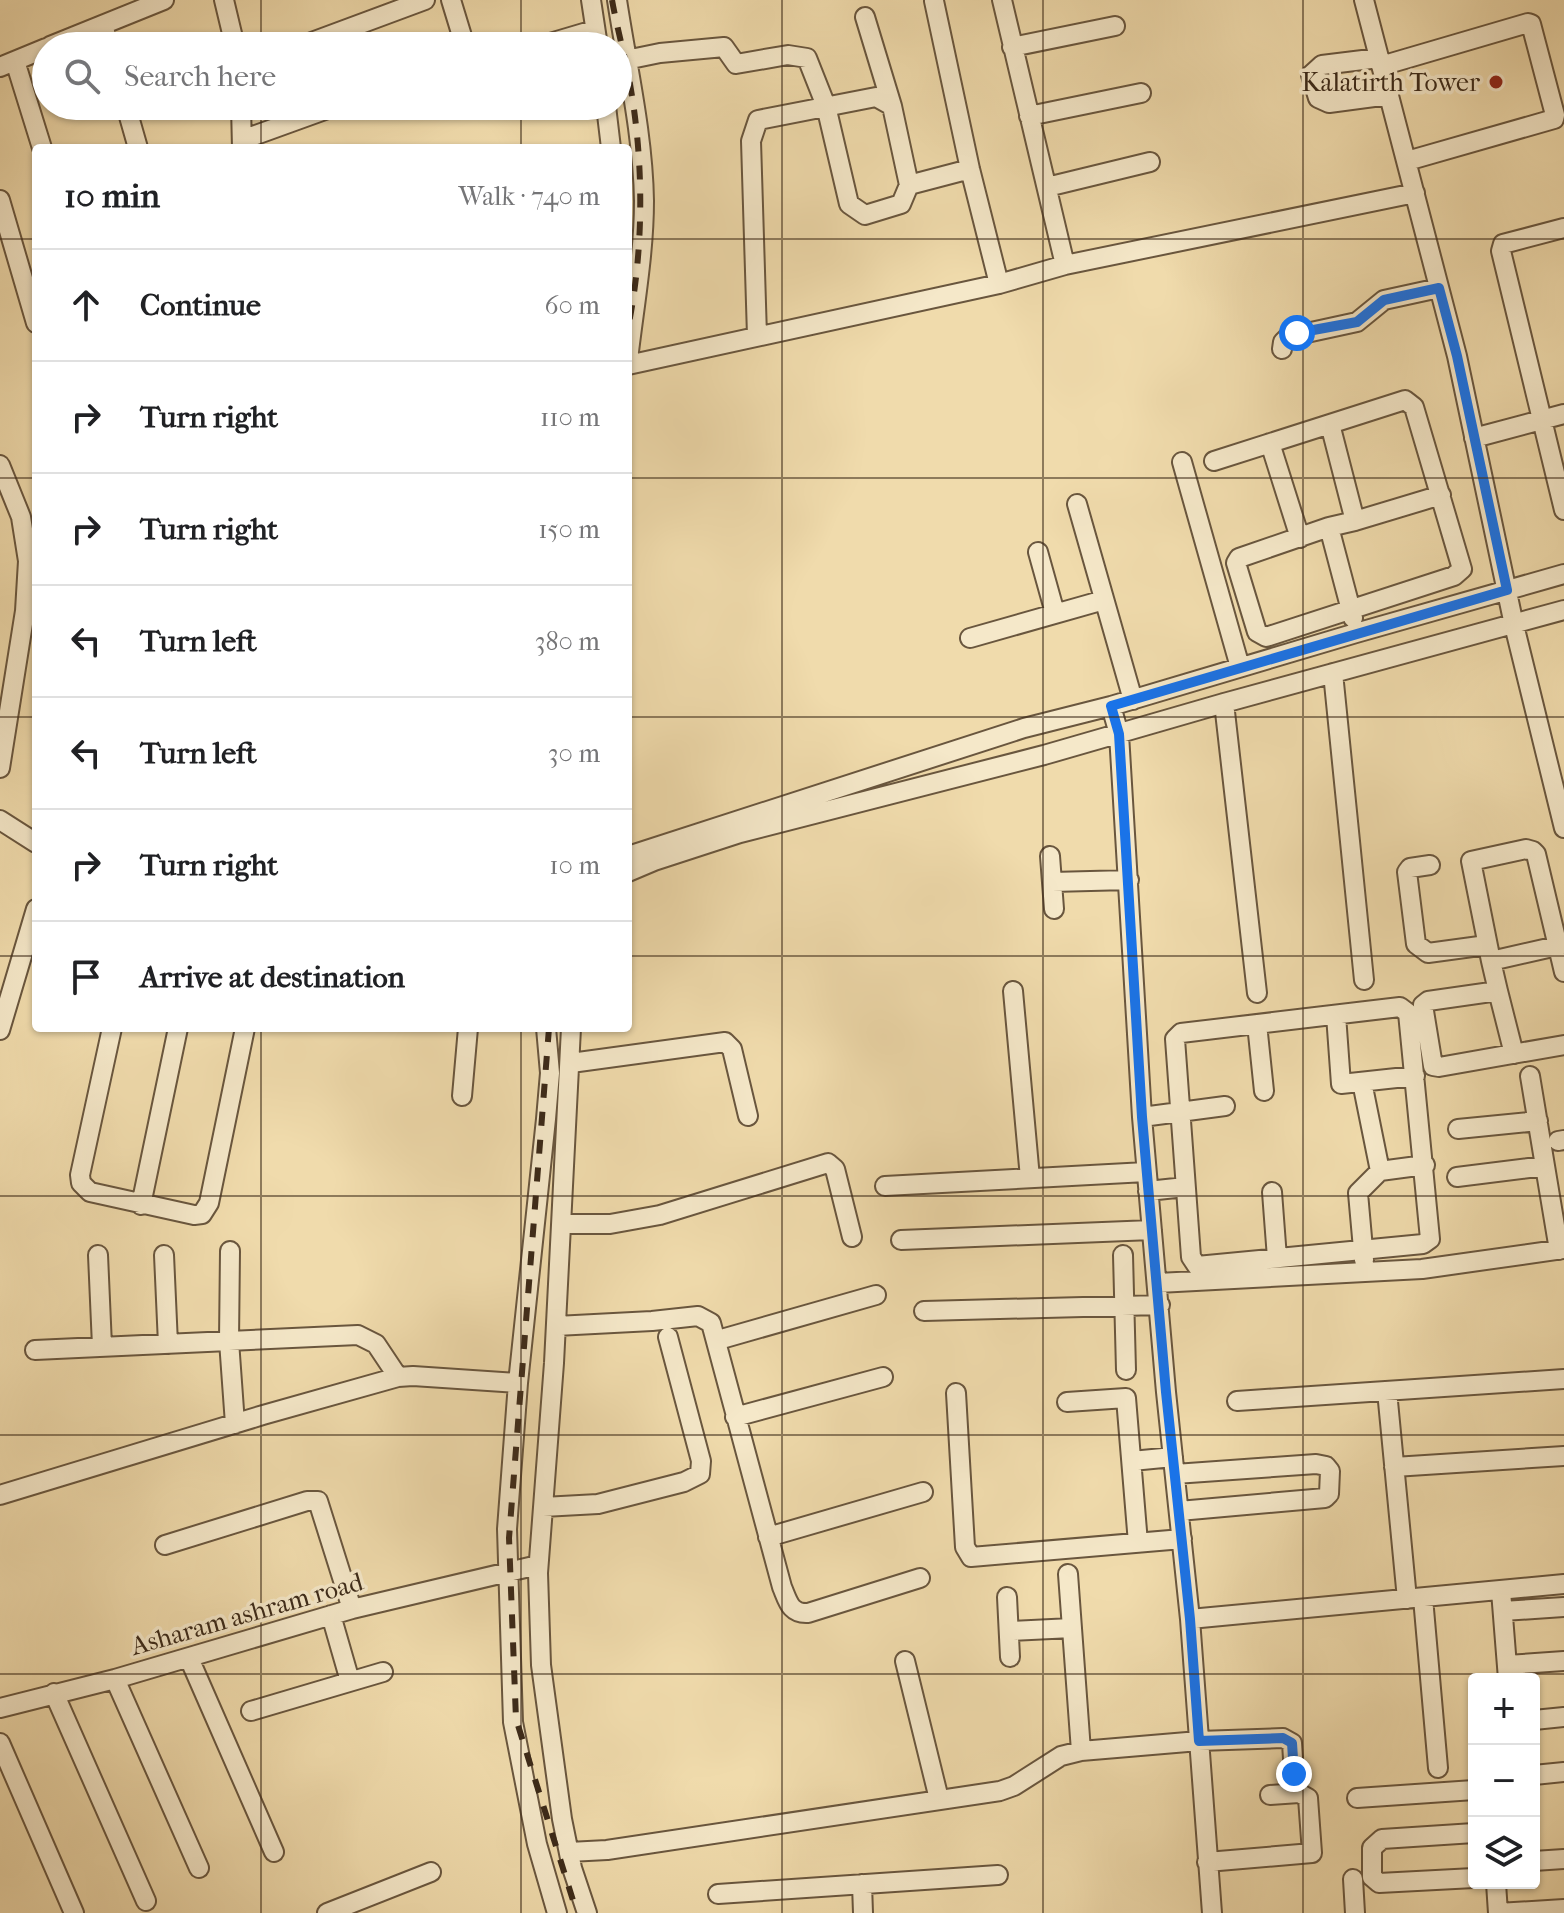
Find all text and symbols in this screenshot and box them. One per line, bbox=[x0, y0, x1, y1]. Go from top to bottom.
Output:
search box bbox=[32, 32, 632, 120]
icon: search bbox=[60, 54, 104, 98]
text: Search here bbox=[124, 59, 276, 94]
place label: Kalatirth Tower bbox=[1301, 67, 1480, 98]
marker: Kalatirth Tower bbox=[1487, 73, 1505, 91]
text: 10 min bbox=[64, 176, 160, 216]
text: Walk · 740 m bbox=[459, 181, 600, 212]
icon: ahead bbox=[64, 283, 108, 327]
text: Continue bbox=[140, 288, 261, 323]
text: 60 m bbox=[544, 290, 600, 321]
route start bbox=[1279, 315, 1315, 351]
icon: right bbox=[64, 395, 108, 439]
text: Turn right bbox=[140, 400, 278, 435]
text: 110 m bbox=[540, 402, 600, 433]
icon: right bbox=[64, 507, 108, 551]
text: Turn right bbox=[140, 512, 278, 547]
text: 150 m bbox=[538, 514, 600, 545]
icon: left bbox=[64, 619, 108, 663]
text: Turn left bbox=[140, 624, 257, 659]
text: 380 m bbox=[535, 626, 600, 657]
icon: left bbox=[64, 731, 108, 775]
text: Turn left bbox=[140, 736, 257, 771]
text: 30 m bbox=[548, 738, 600, 769]
icon: right bbox=[64, 843, 108, 887]
text: Turn right bbox=[140, 848, 278, 883]
text: 10 m bbox=[549, 850, 600, 881]
icon: arrive bbox=[64, 955, 108, 999]
text: Arrive at destination bbox=[140, 960, 405, 995]
street label: Asharam ashram road bbox=[126, 1566, 367, 1662]
map controls bbox=[1468, 1673, 1540, 1889]
button: + bbox=[1468, 1673, 1540, 1745]
button: − bbox=[1468, 1745, 1540, 1817]
route end bbox=[1276, 1756, 1312, 1792]
button: layers bbox=[1468, 1817, 1540, 1889]

